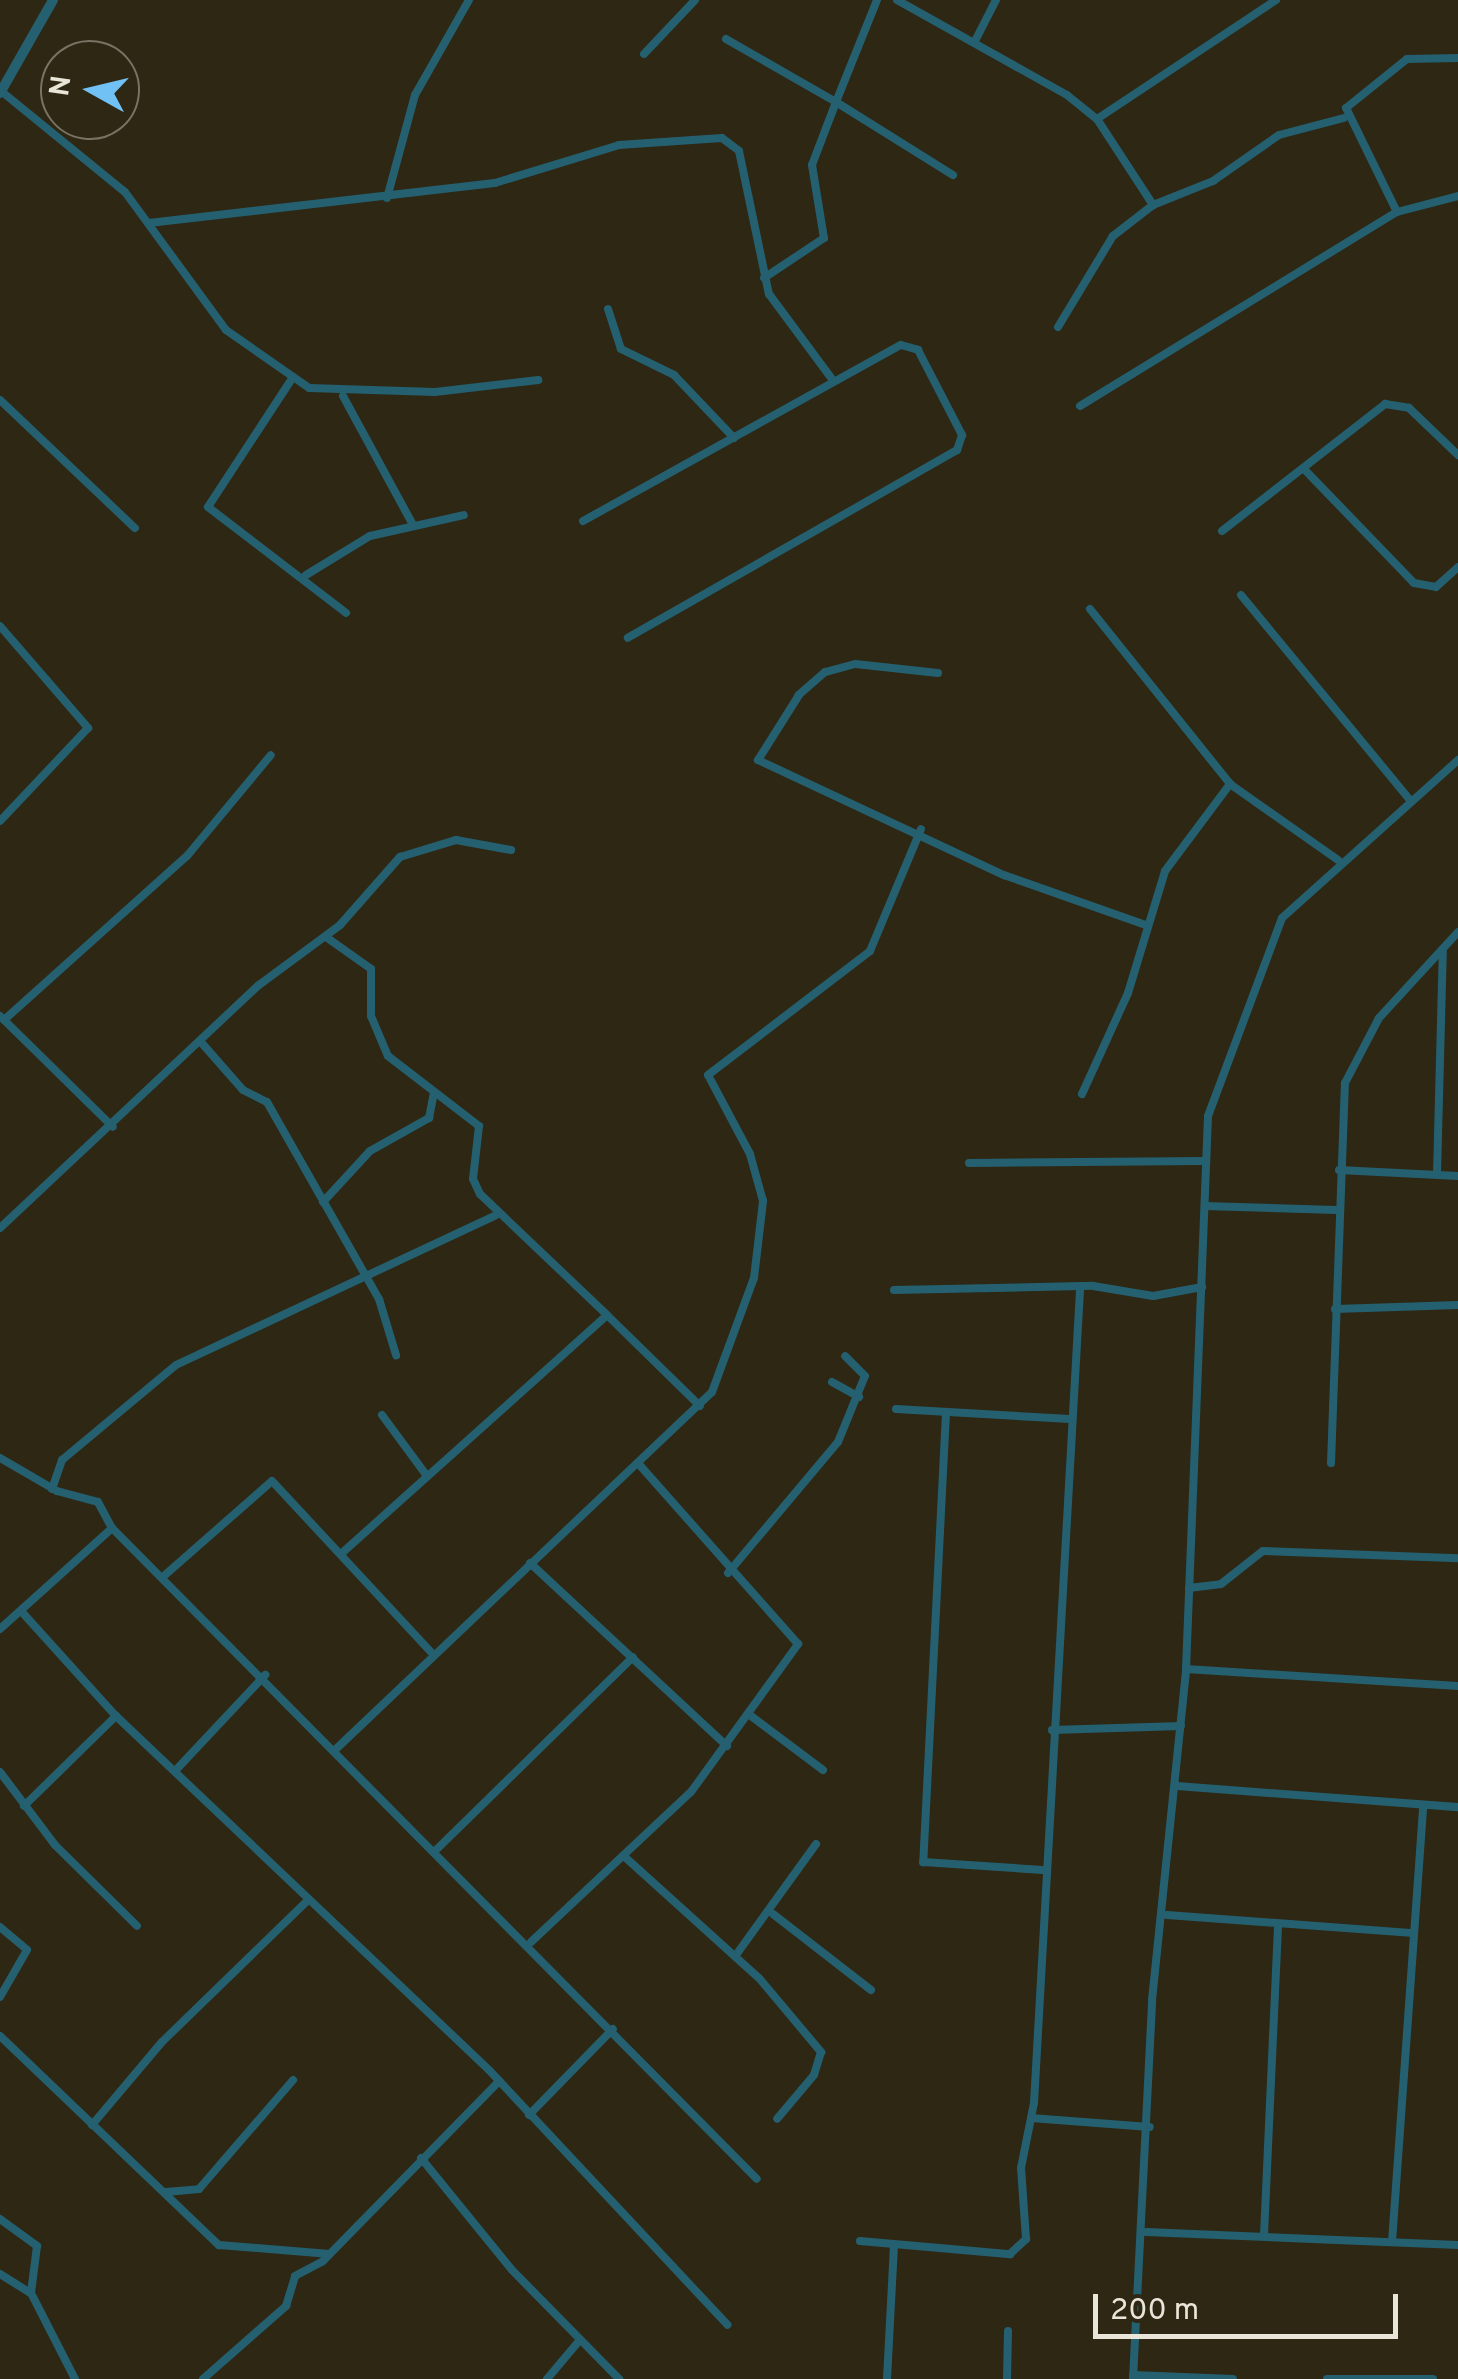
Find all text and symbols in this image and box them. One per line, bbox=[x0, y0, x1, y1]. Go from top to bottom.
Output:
north arrow bbox=[40, 40, 140, 140]
text: N bbox=[43, 74, 81, 99]
scale bar bbox=[1098, 2274, 1403, 2336]
text: 200 m bbox=[1110, 2293, 1199, 2330]

